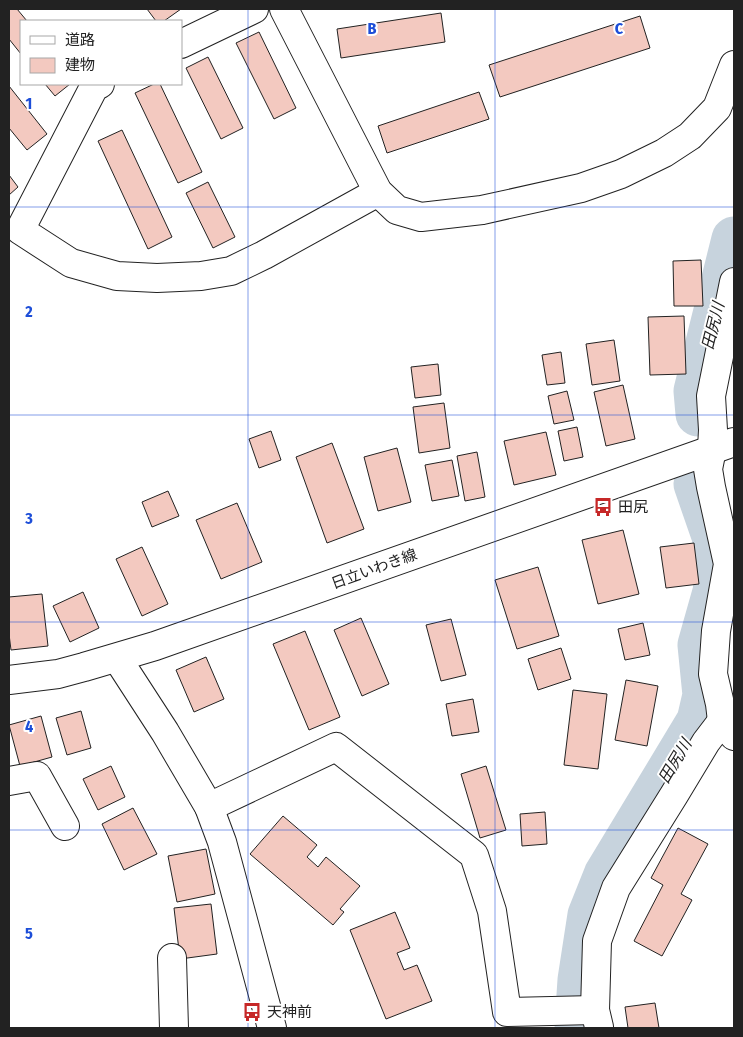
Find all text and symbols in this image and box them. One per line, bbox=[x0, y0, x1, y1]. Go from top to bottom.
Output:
text: B bbox=[368, 19, 377, 38]
text: C bbox=[615, 19, 624, 38]
legend bbox=[20, 20, 182, 85]
text: 道路 bbox=[65, 31, 95, 49]
text: 建物 bbox=[65, 56, 95, 74]
text: 1 bbox=[26, 94, 32, 113]
water label: 田尻川 bbox=[698, 298, 729, 352]
text: 2 bbox=[24, 302, 33, 321]
bus stop icon: 田尻 bbox=[592, 496, 614, 518]
place label: 田尻 bbox=[618, 498, 648, 516]
text: 3 bbox=[24, 509, 33, 528]
street label: 日立いわき線 bbox=[329, 545, 419, 593]
text: 4 bbox=[25, 717, 33, 736]
water label: 田尻川 bbox=[654, 734, 697, 786]
text: 5 bbox=[25, 924, 33, 943]
bus stop icon: 天神前 bbox=[241, 1001, 263, 1023]
place label: 天神前 bbox=[267, 1003, 312, 1021]

